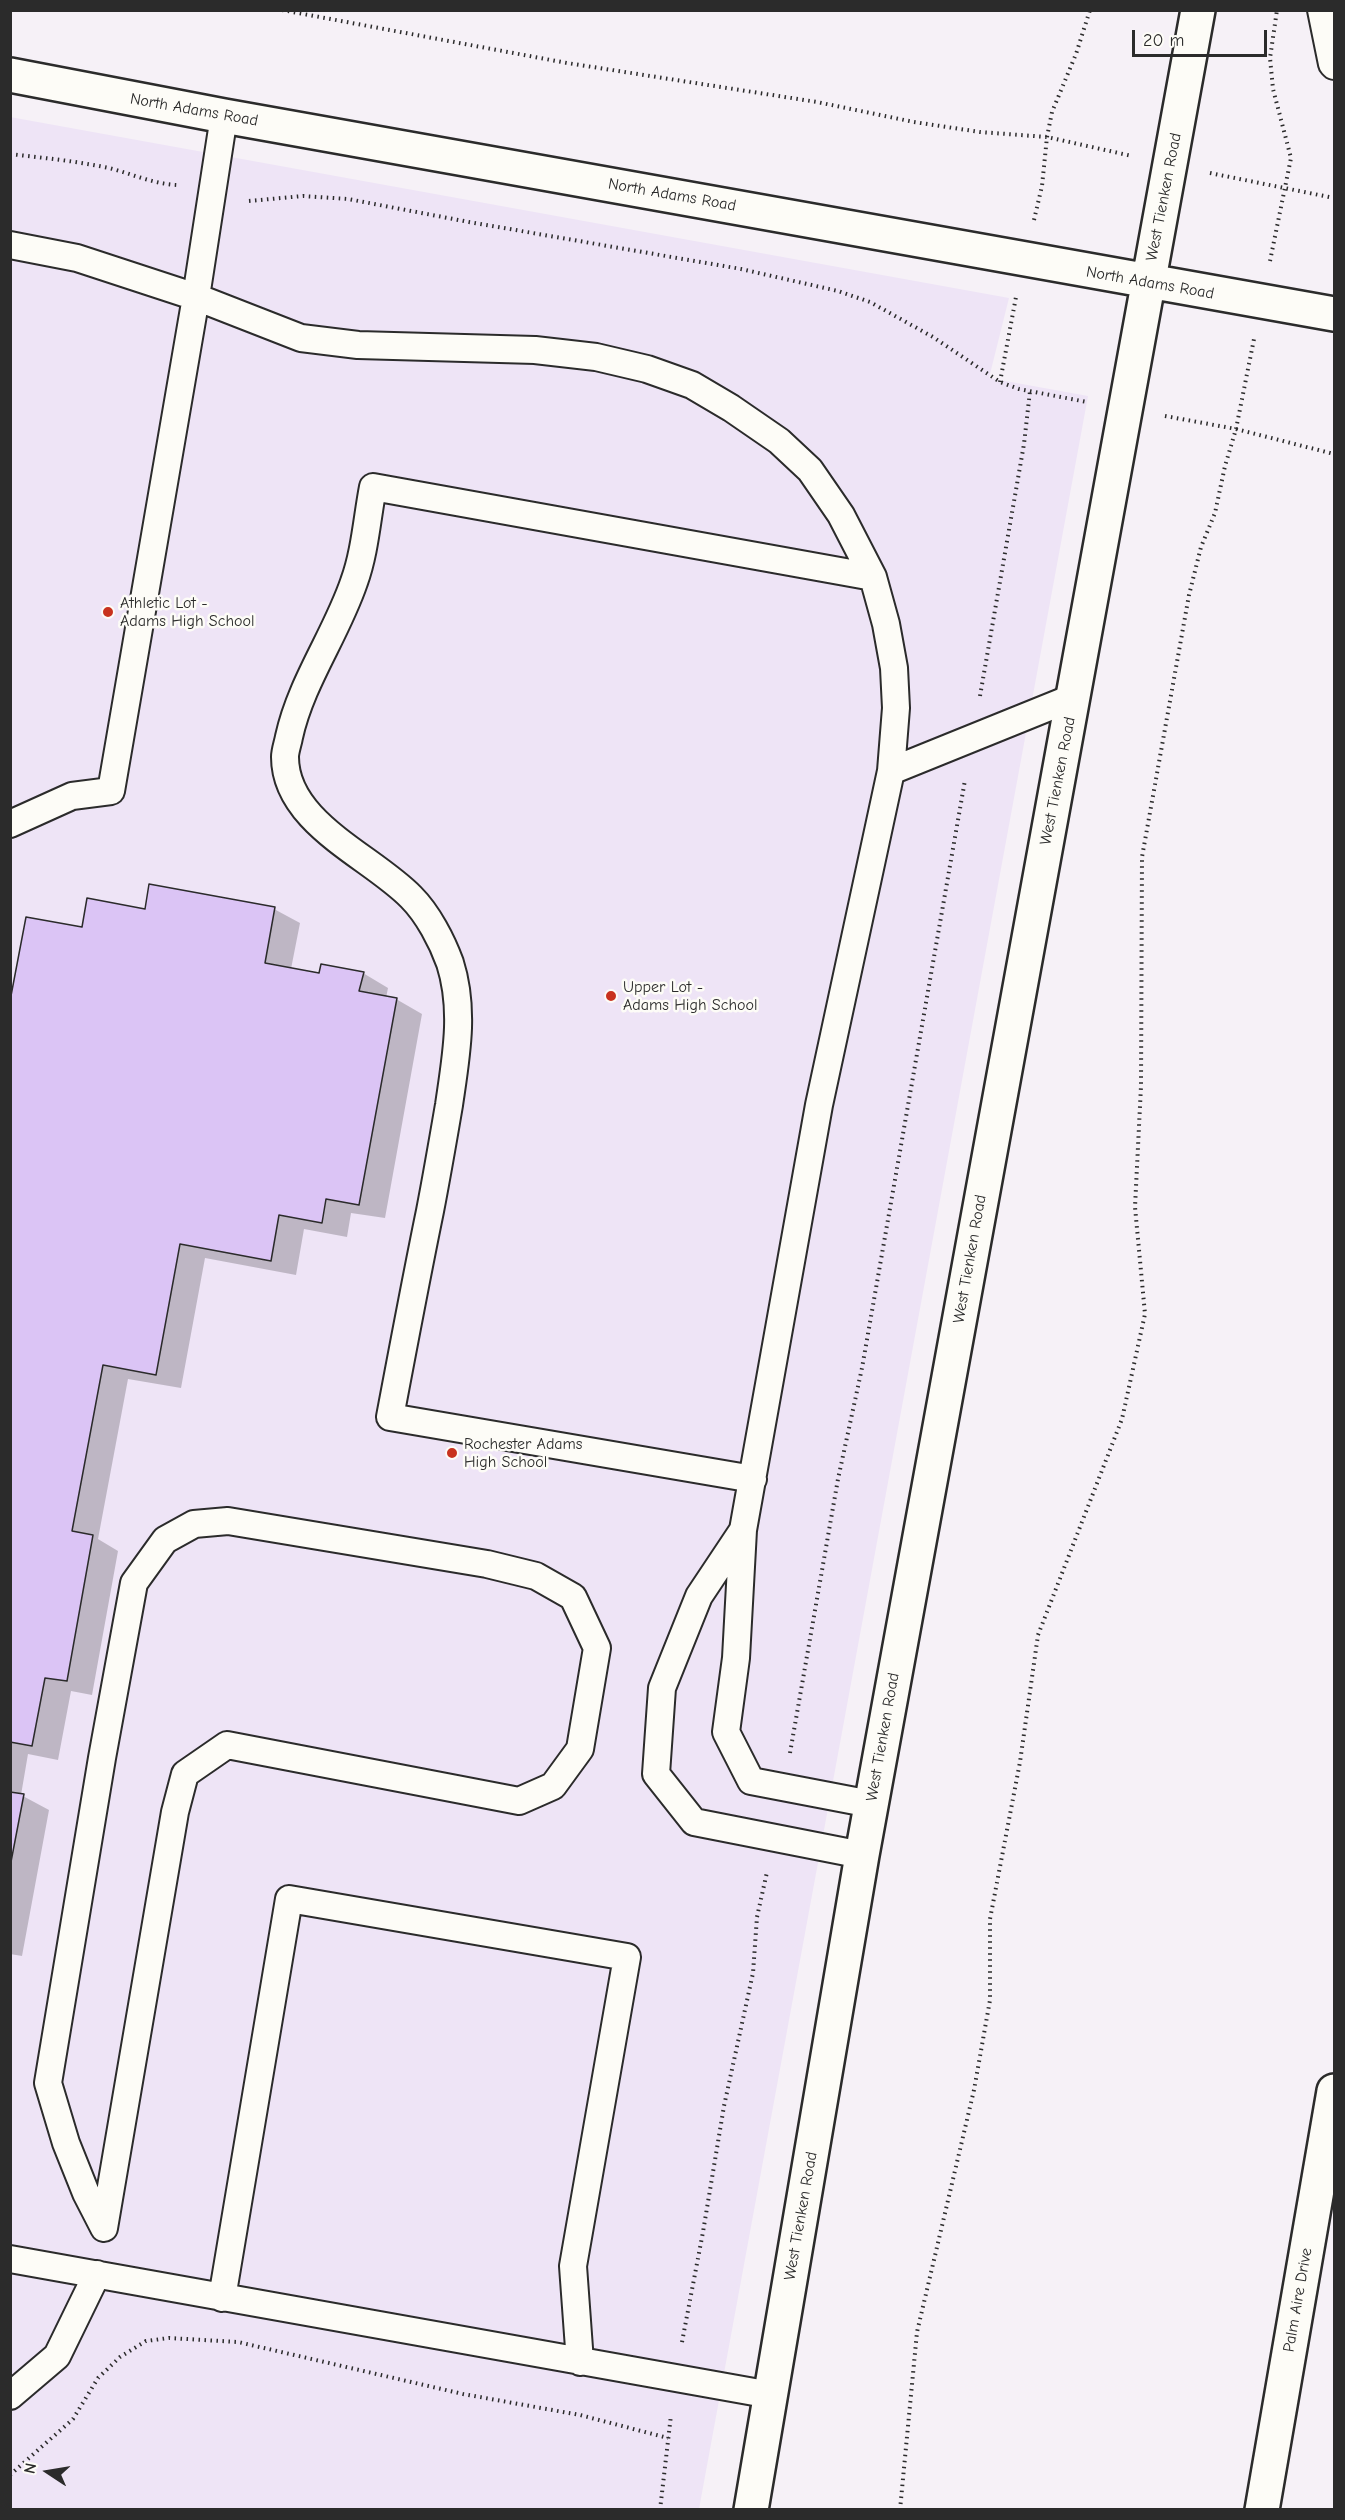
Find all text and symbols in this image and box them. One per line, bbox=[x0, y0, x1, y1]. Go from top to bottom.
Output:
scale bar bbox=[1135, 18, 1270, 56]
text: 20 m bbox=[1143, 30, 1184, 51]
street label: North Adams Road bbox=[128, 89, 260, 131]
street label: West Tienken Road bbox=[1142, 131, 1186, 263]
street label: North Adams Road bbox=[606, 174, 738, 216]
street label: North Adams Road bbox=[1084, 262, 1216, 304]
place label: Athletic Lot - Adams High School bbox=[120, 593, 254, 631]
marker: Athletic Lot - Adams High School bbox=[101, 605, 115, 619]
street label: West Tienken Road bbox=[1036, 715, 1080, 847]
place label: Upper Lot - Adams High School bbox=[623, 977, 757, 1015]
marker: Upper Lot - Adams High School bbox=[604, 989, 618, 1003]
street label: West Tienken Road bbox=[949, 1193, 991, 1325]
place label: Rochester Adams High School bbox=[464, 1434, 583, 1472]
marker: Rochester Adams High School bbox=[445, 1446, 459, 1460]
street label: West Tienken Road bbox=[862, 1671, 904, 1803]
street label: West Tienken Road bbox=[780, 2150, 822, 2282]
street label: Palm Aire Drive bbox=[1279, 2246, 1317, 2354]
north arrow bbox=[18, 2442, 78, 2502]
text: N bbox=[21, 2461, 40, 2475]

